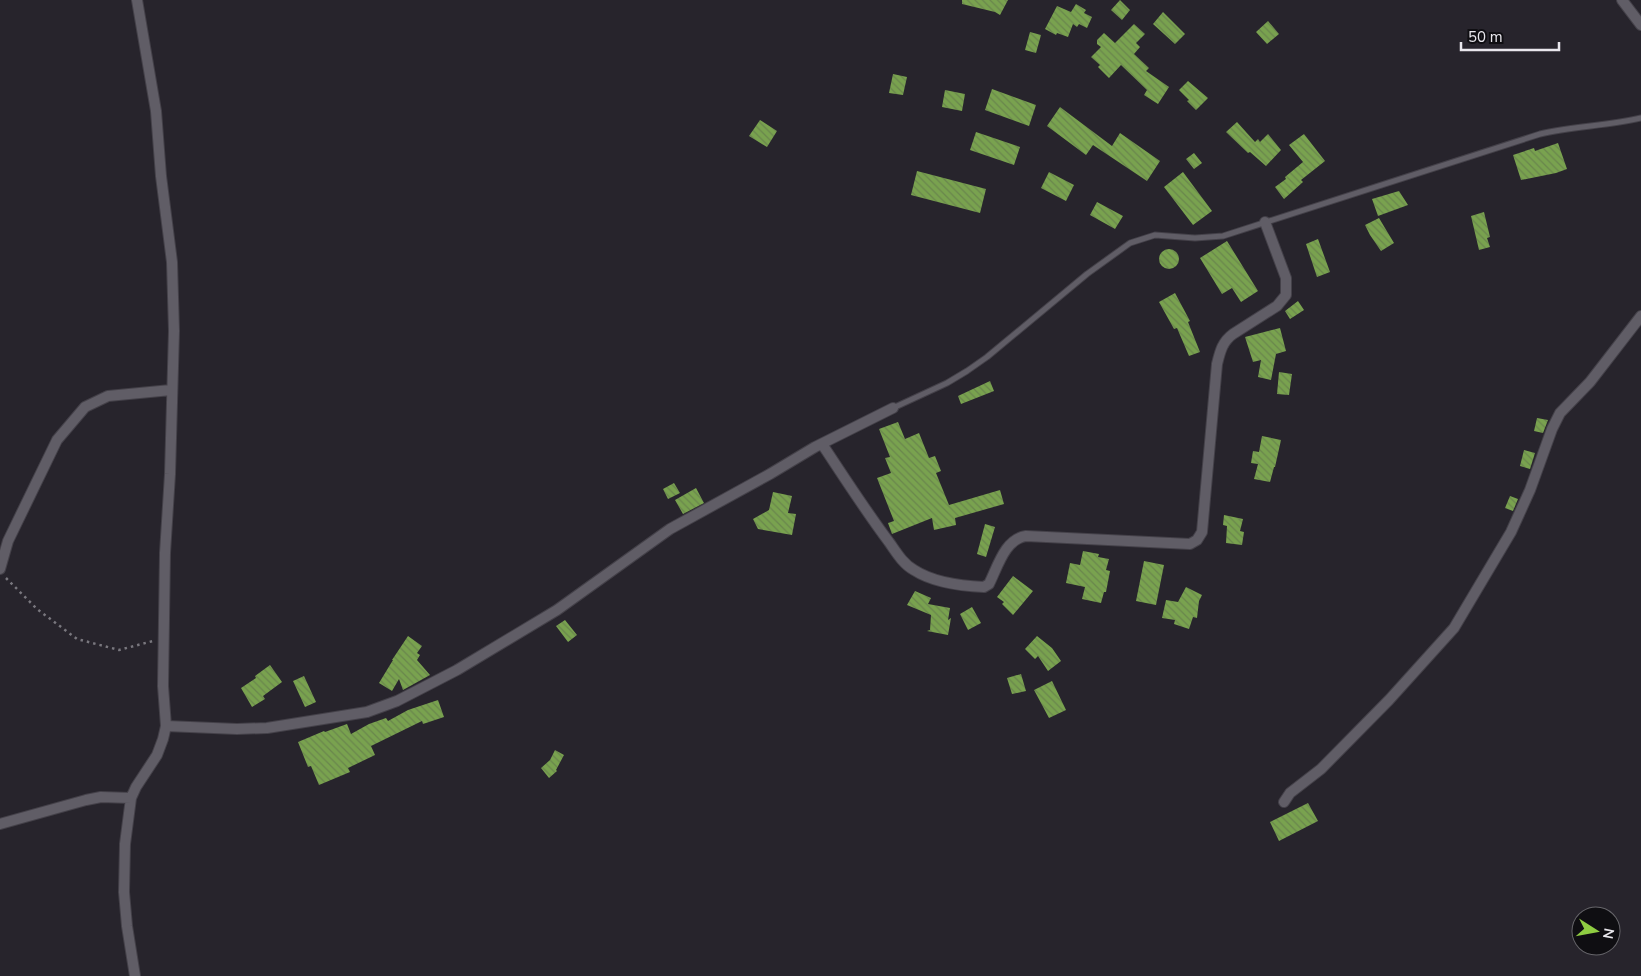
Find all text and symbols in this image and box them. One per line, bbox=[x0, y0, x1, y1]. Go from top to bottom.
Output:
scale bar bbox=[1461, 20, 1558, 52]
text: 50 m bbox=[1468, 27, 1503, 47]
north arrow bbox=[1571, 906, 1621, 956]
text: N bbox=[1598, 926, 1619, 940]

